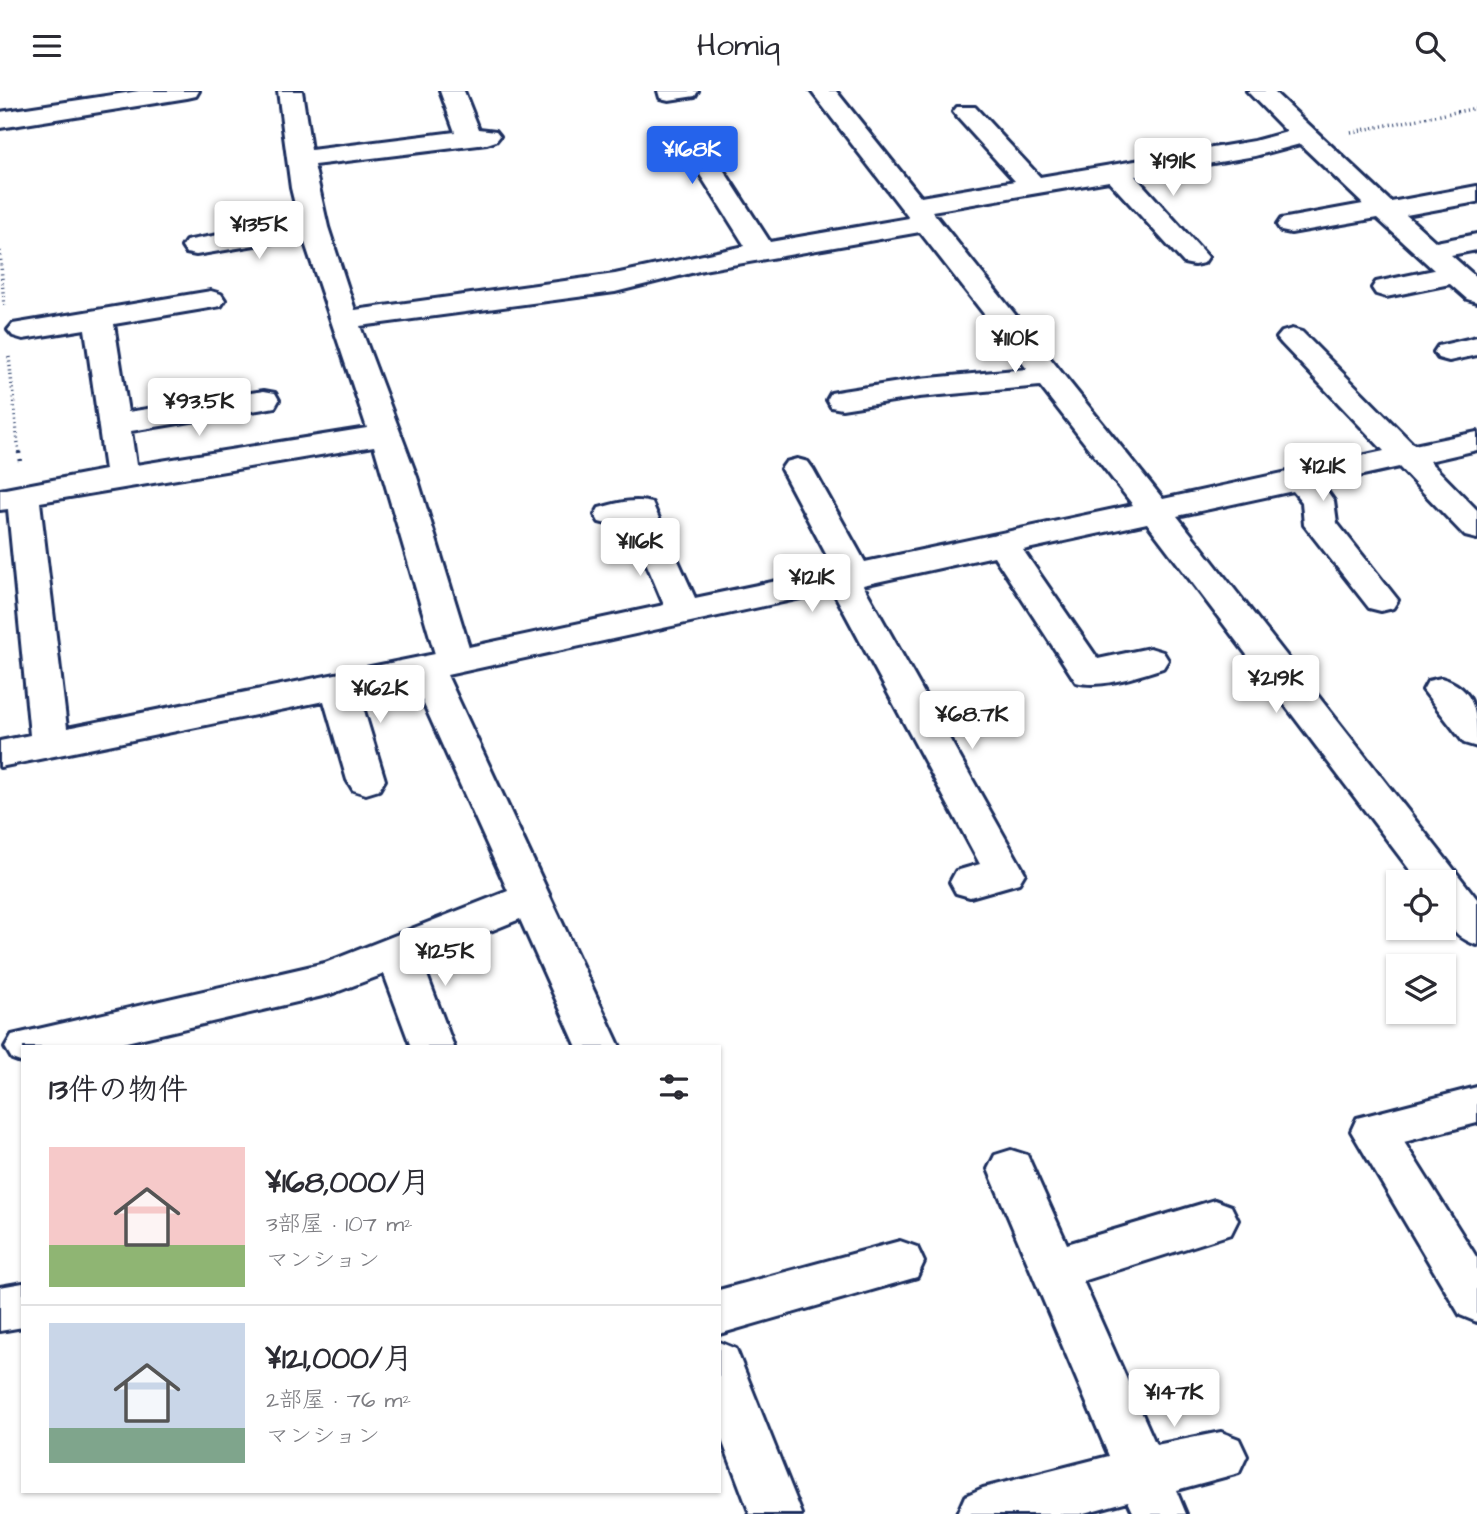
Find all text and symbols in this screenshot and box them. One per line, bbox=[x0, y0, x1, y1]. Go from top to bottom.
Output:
text: Homiq bbox=[697, 23, 780, 68]
icon: menu bbox=[28, 27, 66, 65]
icon: search bbox=[1411, 27, 1449, 65]
pin: ¥168K bbox=[643, 127, 741, 186]
text: ¥168K bbox=[663, 133, 721, 165]
pin: ¥191K bbox=[1124, 139, 1222, 198]
text: ¥191K bbox=[1150, 145, 1196, 177]
pin: ¥135K bbox=[210, 201, 308, 261]
text: ¥135K bbox=[230, 208, 288, 240]
pin: ¥110K bbox=[966, 315, 1064, 375]
text: ¥110K bbox=[992, 322, 1038, 354]
pin: ¥93.5K bbox=[142, 379, 256, 438]
text: ¥93.5K bbox=[164, 385, 234, 417]
pin: ¥121K bbox=[1274, 443, 1372, 503]
text: ¥121K bbox=[1300, 450, 1346, 482]
pin: ¥116K bbox=[591, 519, 689, 578]
text: ¥116K bbox=[617, 525, 663, 557]
pin: ¥121K bbox=[763, 554, 861, 614]
text: ¥121K bbox=[789, 561, 835, 593]
pin: ¥219K bbox=[1227, 655, 1325, 715]
text: ¥219K bbox=[1248, 662, 1304, 694]
pin: ¥162K bbox=[331, 665, 429, 725]
text: ¥162K bbox=[352, 672, 408, 704]
pin: ¥68.7K bbox=[915, 691, 1029, 751]
text: ¥68.7K bbox=[936, 698, 1008, 730]
map controls bbox=[1386, 870, 1456, 1024]
button: locate bbox=[1386, 870, 1456, 940]
pin: ¥125K bbox=[396, 929, 494, 988]
text: ¥125K bbox=[416, 935, 474, 967]
button: layers bbox=[1386, 954, 1456, 1024]
icon: filters bbox=[655, 1068, 693, 1106]
text: 13件の物件 bbox=[49, 1069, 188, 1111]
text: ¥168,000/月 bbox=[266, 1162, 430, 1204]
icon: home bbox=[105, 1175, 189, 1259]
text: 3部屋 · 107 m² bbox=[266, 1208, 413, 1240]
text: マンション bbox=[266, 1244, 380, 1276]
text: ¥121,000/月 bbox=[266, 1338, 413, 1380]
icon: home bbox=[105, 1351, 189, 1435]
pin: ¥147K bbox=[1125, 1369, 1223, 1429]
text: ¥147K bbox=[1145, 1376, 1203, 1408]
text: 2部屋 · 76 m² bbox=[266, 1384, 411, 1416]
text: マンション bbox=[266, 1420, 380, 1452]

